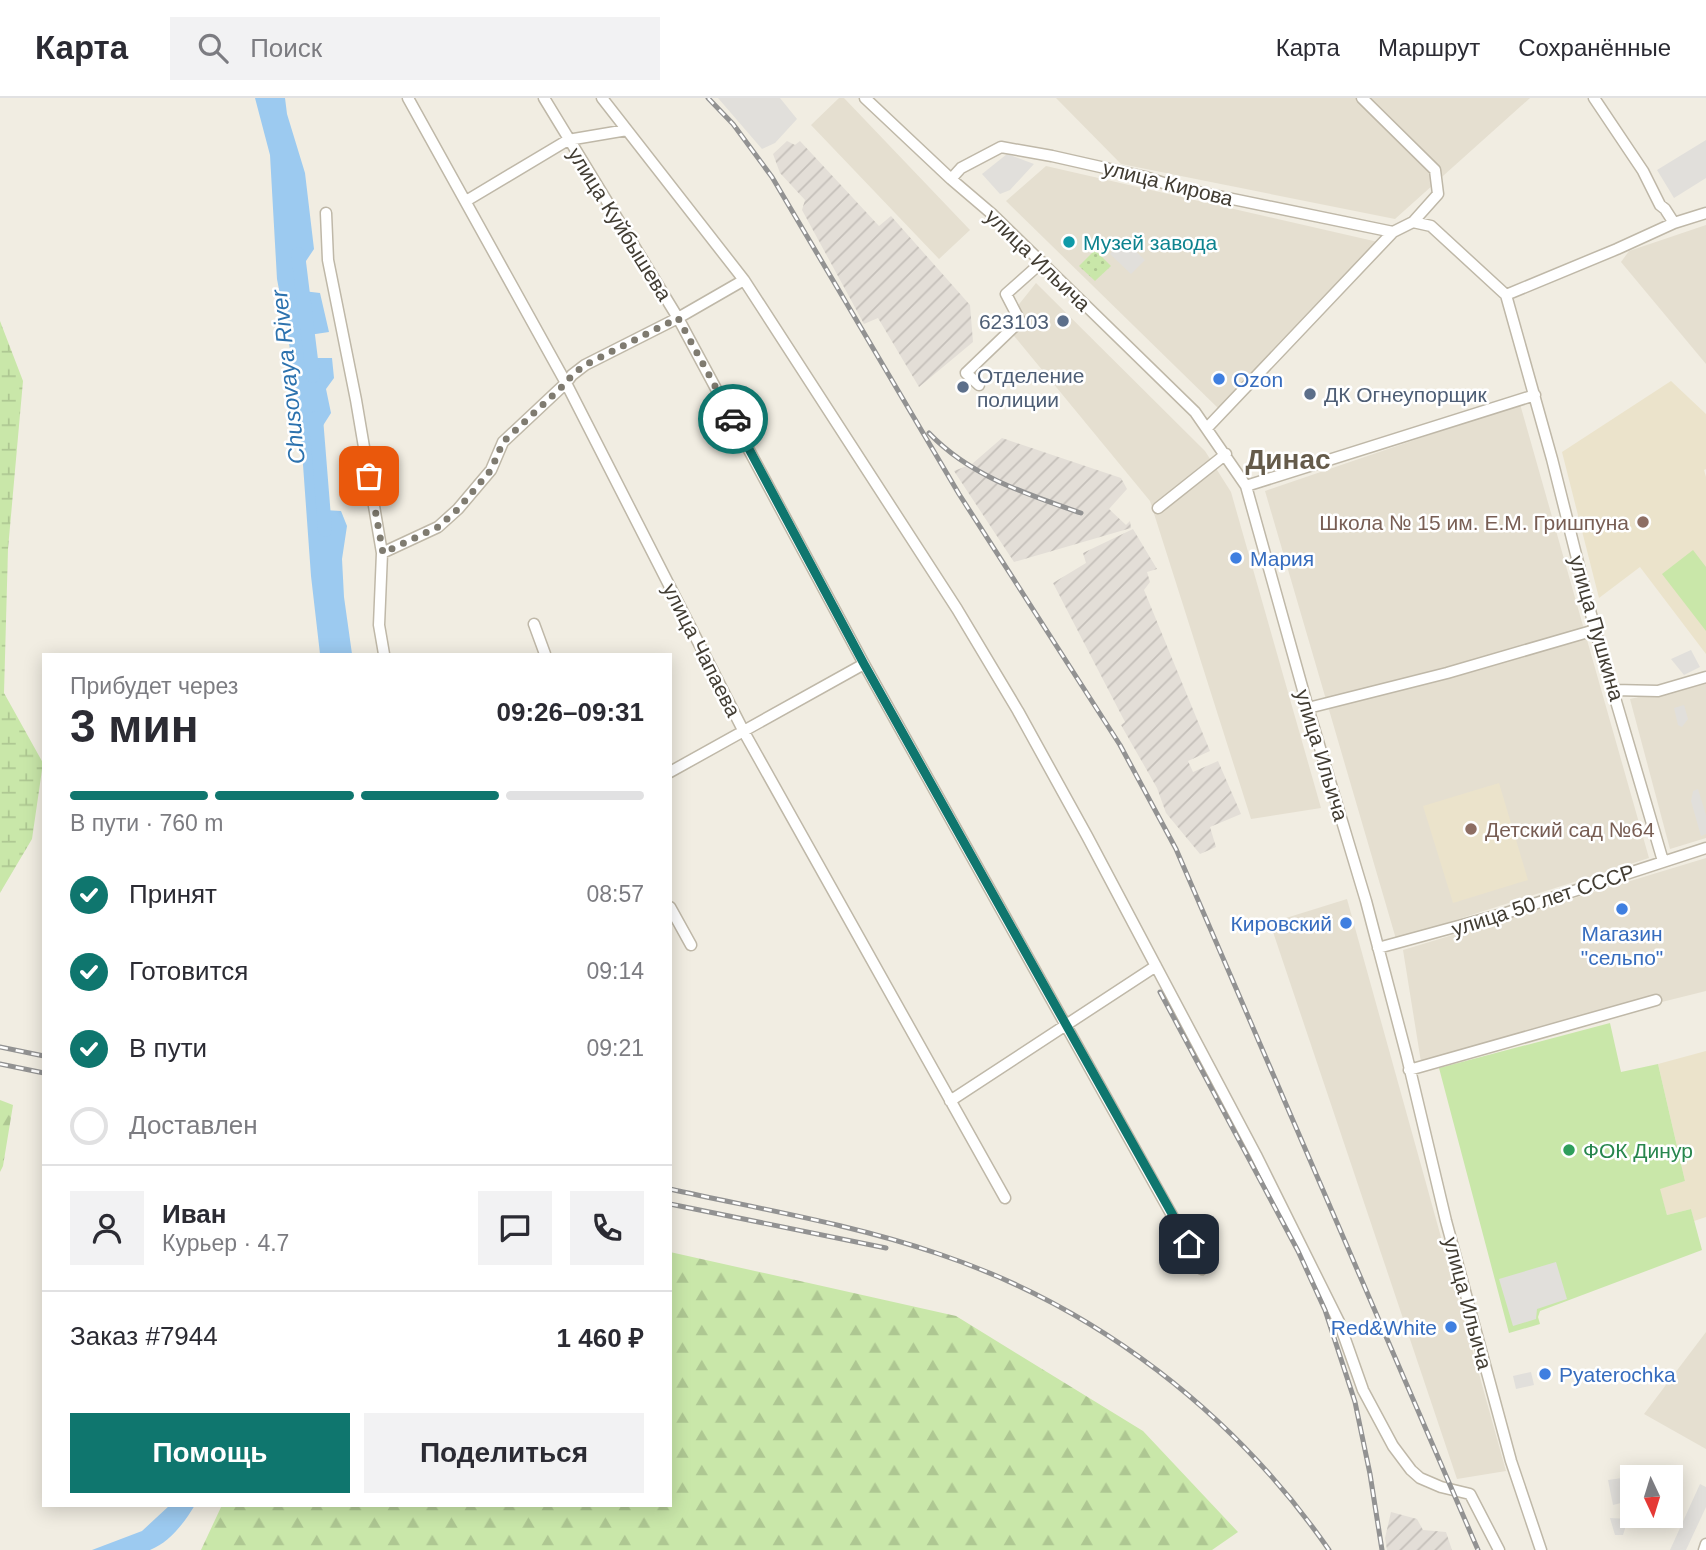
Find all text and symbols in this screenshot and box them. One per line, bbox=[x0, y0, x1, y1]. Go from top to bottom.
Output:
search box bbox=[170, 17, 660, 80]
text: Карта bbox=[35, 29, 128, 66]
icon: search bbox=[194, 29, 232, 67]
text: Поиск bbox=[250, 33, 322, 63]
text: Карта bbox=[1276, 34, 1340, 61]
text: Маршрут bbox=[1378, 34, 1480, 61]
text: Сохранённые bbox=[1518, 34, 1671, 61]
street label: улица Куйбышева bbox=[564, 143, 677, 305]
street label: улица Кирова bbox=[1100, 156, 1236, 210]
street label: улица Ильича bbox=[981, 204, 1095, 316]
place label: Музей завода bbox=[1083, 231, 1218, 254]
marker: Музей завода bbox=[1061, 234, 1077, 250]
water label: Chusovaya River bbox=[266, 287, 310, 465]
place label: 623103 bbox=[979, 310, 1049, 333]
marker: 623103 bbox=[1055, 313, 1071, 329]
place label: Отделение полиции bbox=[977, 364, 1084, 411]
place label: Ozon bbox=[1233, 368, 1283, 391]
marker: Ozon bbox=[1211, 371, 1227, 387]
marker: Отделение полиции bbox=[955, 379, 971, 395]
place label: ДК Огнеупорщик bbox=[1324, 383, 1488, 406]
courier bbox=[698, 384, 768, 454]
marker: ДК Огнеупорщик bbox=[1302, 386, 1318, 402]
icon: car bbox=[714, 400, 752, 438]
district label: Динас bbox=[1245, 444, 1331, 475]
pin bbox=[339, 446, 399, 506]
icon: bag bbox=[350, 457, 388, 495]
place label: Школа № 15 им. Е.М. Гришпуна bbox=[1319, 511, 1629, 534]
marker: Школа № 15 им. Е.М. Гришпуна bbox=[1635, 514, 1651, 530]
place label: Мария bbox=[1250, 547, 1314, 570]
marker: Мария bbox=[1228, 550, 1244, 566]
street label: улица Пушкина bbox=[1565, 553, 1629, 704]
street label: улица Чапаева bbox=[658, 579, 746, 721]
text: Прибудет через bbox=[70, 673, 238, 699]
street label: улица Ильича bbox=[1291, 687, 1353, 824]
text: 09:26–09:31 bbox=[497, 697, 644, 727]
text: 3 мин bbox=[70, 700, 198, 752]
text: В пути · 760 m bbox=[70, 810, 223, 836]
place label: Детский сад №64 bbox=[1485, 818, 1655, 841]
marker: Детский сад №64 bbox=[1463, 821, 1479, 837]
street label: улица 50 лет СССР bbox=[1449, 860, 1637, 940]
icon: check bbox=[70, 876, 108, 914]
text: Принят bbox=[129, 879, 217, 909]
text: 08:57 bbox=[586, 881, 644, 907]
marker: Магазин "сельпо" bbox=[1614, 901, 1630, 917]
place label: Кировский bbox=[1231, 912, 1332, 935]
marker: Кировский bbox=[1338, 915, 1354, 931]
place label: Магазин "сельпо" bbox=[1581, 922, 1663, 969]
icon: check bbox=[70, 953, 108, 991]
text: Готовится bbox=[129, 956, 248, 986]
text: 09:14 bbox=[586, 958, 644, 984]
icon: check bbox=[70, 1030, 108, 1068]
text: В пути bbox=[129, 1033, 207, 1063]
text: 09:21 bbox=[586, 1035, 644, 1061]
text: Доставлен bbox=[129, 1110, 258, 1140]
place label: ФОК Динур bbox=[1583, 1139, 1693, 1162]
marker: ФОК Динур bbox=[1561, 1142, 1577, 1158]
button: person bbox=[70, 1191, 144, 1265]
button: chat bbox=[478, 1191, 552, 1265]
button: phone bbox=[570, 1191, 644, 1265]
text: Иван bbox=[162, 1199, 227, 1229]
pin bbox=[1159, 1214, 1219, 1274]
icon: home bbox=[1170, 1225, 1208, 1263]
text: Курьер · 4.7 bbox=[162, 1230, 289, 1256]
street label: улица Ильича bbox=[1439, 1234, 1497, 1372]
place label: Red&White bbox=[1331, 1316, 1437, 1339]
marker: Red&White bbox=[1443, 1319, 1459, 1335]
text: Заказ #7944 bbox=[70, 1321, 218, 1351]
text: 1 460 ₽ bbox=[557, 1323, 644, 1353]
place label: Pyaterochka bbox=[1559, 1363, 1676, 1386]
marker: Pyaterochka bbox=[1537, 1366, 1553, 1382]
button: Помощь bbox=[70, 1413, 350, 1493]
button: Поделиться bbox=[364, 1413, 644, 1493]
north arrow bbox=[1620, 1465, 1684, 1528]
map controls bbox=[1620, 1465, 1683, 1528]

